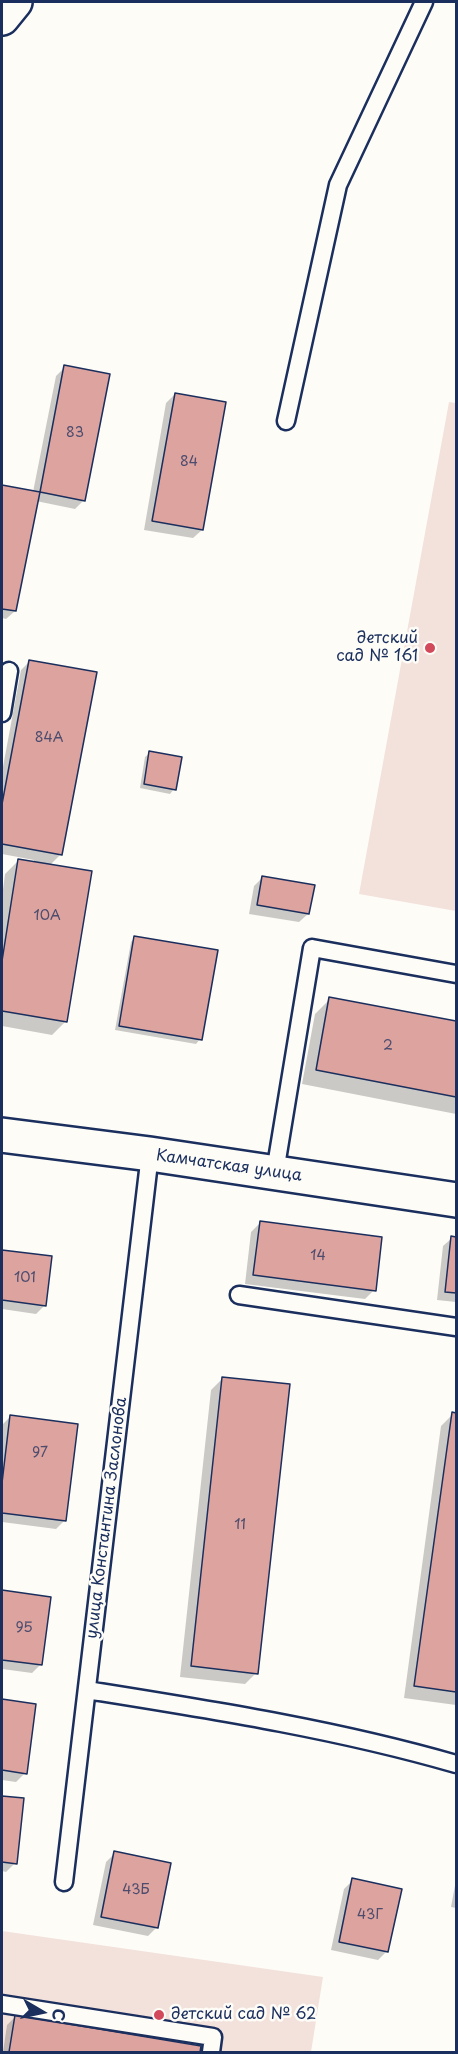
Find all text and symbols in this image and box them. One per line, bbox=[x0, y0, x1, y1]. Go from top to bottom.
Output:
house number: 83 bbox=[66, 425, 84, 441]
house number: 84 bbox=[180, 454, 198, 470]
place label: детский сад № 161 bbox=[336, 629, 418, 667]
marker: детский сад № 161 bbox=[423, 641, 437, 655]
house number: 84А bbox=[35, 730, 63, 746]
house number: 10А bbox=[33, 908, 61, 924]
house number: 2 bbox=[383, 1038, 393, 1054]
street label: Камчатская улица bbox=[155, 1146, 303, 1186]
house number: 14 bbox=[310, 1248, 326, 1264]
house number: 101 bbox=[14, 1270, 36, 1286]
street label: улица Константина Заслонова bbox=[83, 1396, 131, 1640]
house number: 97 bbox=[32, 1445, 48, 1461]
house number: 11 bbox=[234, 1517, 246, 1533]
house number: 95 bbox=[15, 1620, 33, 1636]
house number: 43Б bbox=[122, 1882, 150, 1898]
house number: 43Г bbox=[357, 1907, 383, 1923]
north arrow bbox=[12, 1982, 72, 2042]
place label: детский сад № 62 bbox=[171, 2005, 316, 2025]
text: С bbox=[47, 2007, 73, 2023]
marker: детский сад № 62 bbox=[152, 2008, 166, 2022]

